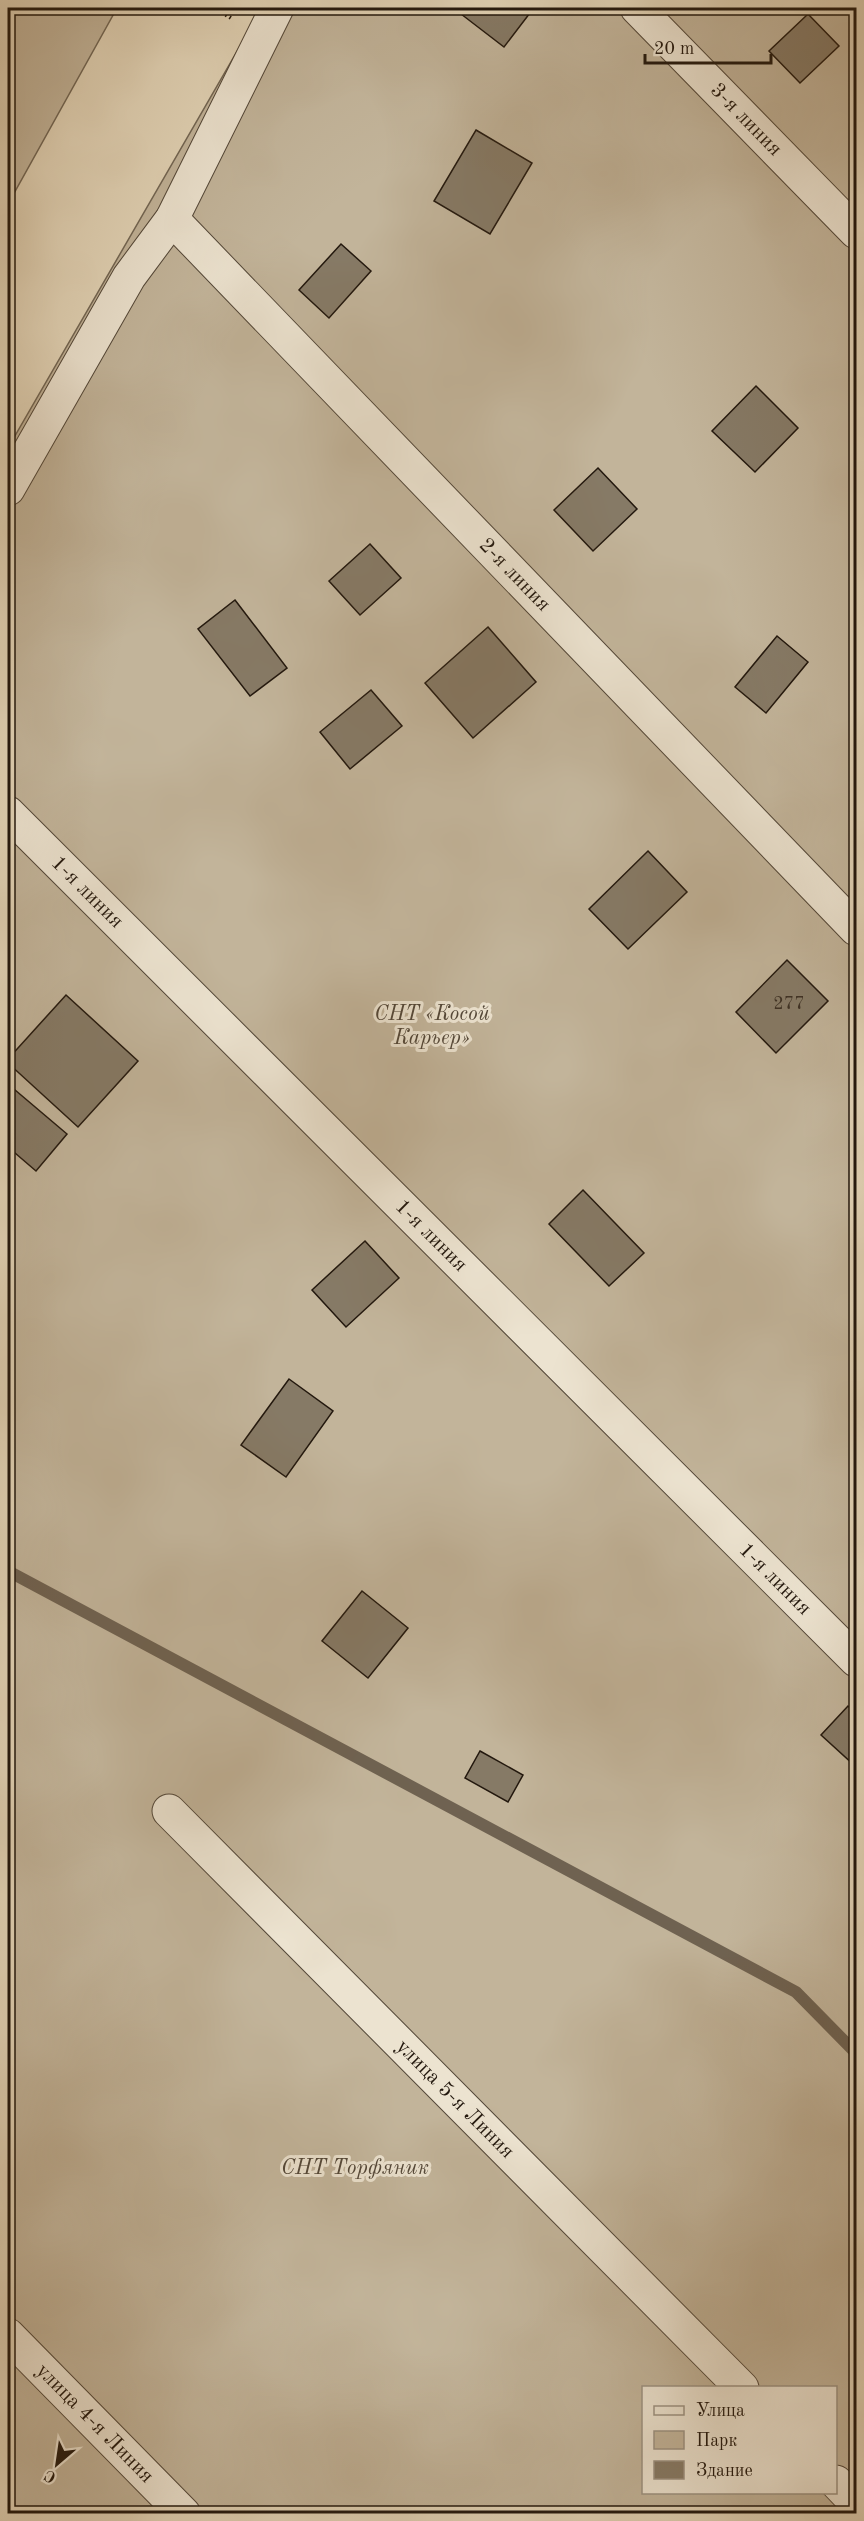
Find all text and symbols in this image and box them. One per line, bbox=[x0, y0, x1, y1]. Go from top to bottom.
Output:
scale bar bbox=[645, 27, 771, 65]
text: 20 m bbox=[654, 40, 694, 58]
street label: 3-я линия bbox=[706, 79, 786, 160]
street label: 2-я линия bbox=[475, 534, 554, 615]
street label: 1-я линия bbox=[47, 852, 127, 932]
house number: 277 bbox=[773, 995, 805, 1013]
park label: СНТ «Косой Карьер» bbox=[374, 1004, 490, 1049]
street label: 1-я линия bbox=[391, 1196, 471, 1276]
street label: 1-я линия bbox=[735, 1539, 815, 1619]
street label: улица 5-я Линия bbox=[392, 2036, 518, 2163]
park label: СНТ Торфяник bbox=[281, 2158, 429, 2179]
street label: улица 4-я Линия bbox=[32, 2360, 158, 2487]
legend bbox=[642, 2386, 837, 2494]
text: Улица bbox=[696, 2402, 745, 2420]
text: Парк bbox=[696, 2432, 737, 2450]
north arrow bbox=[27, 2434, 87, 2494]
text: Здание bbox=[696, 2462, 753, 2480]
text: С bbox=[42, 2466, 59, 2485]

